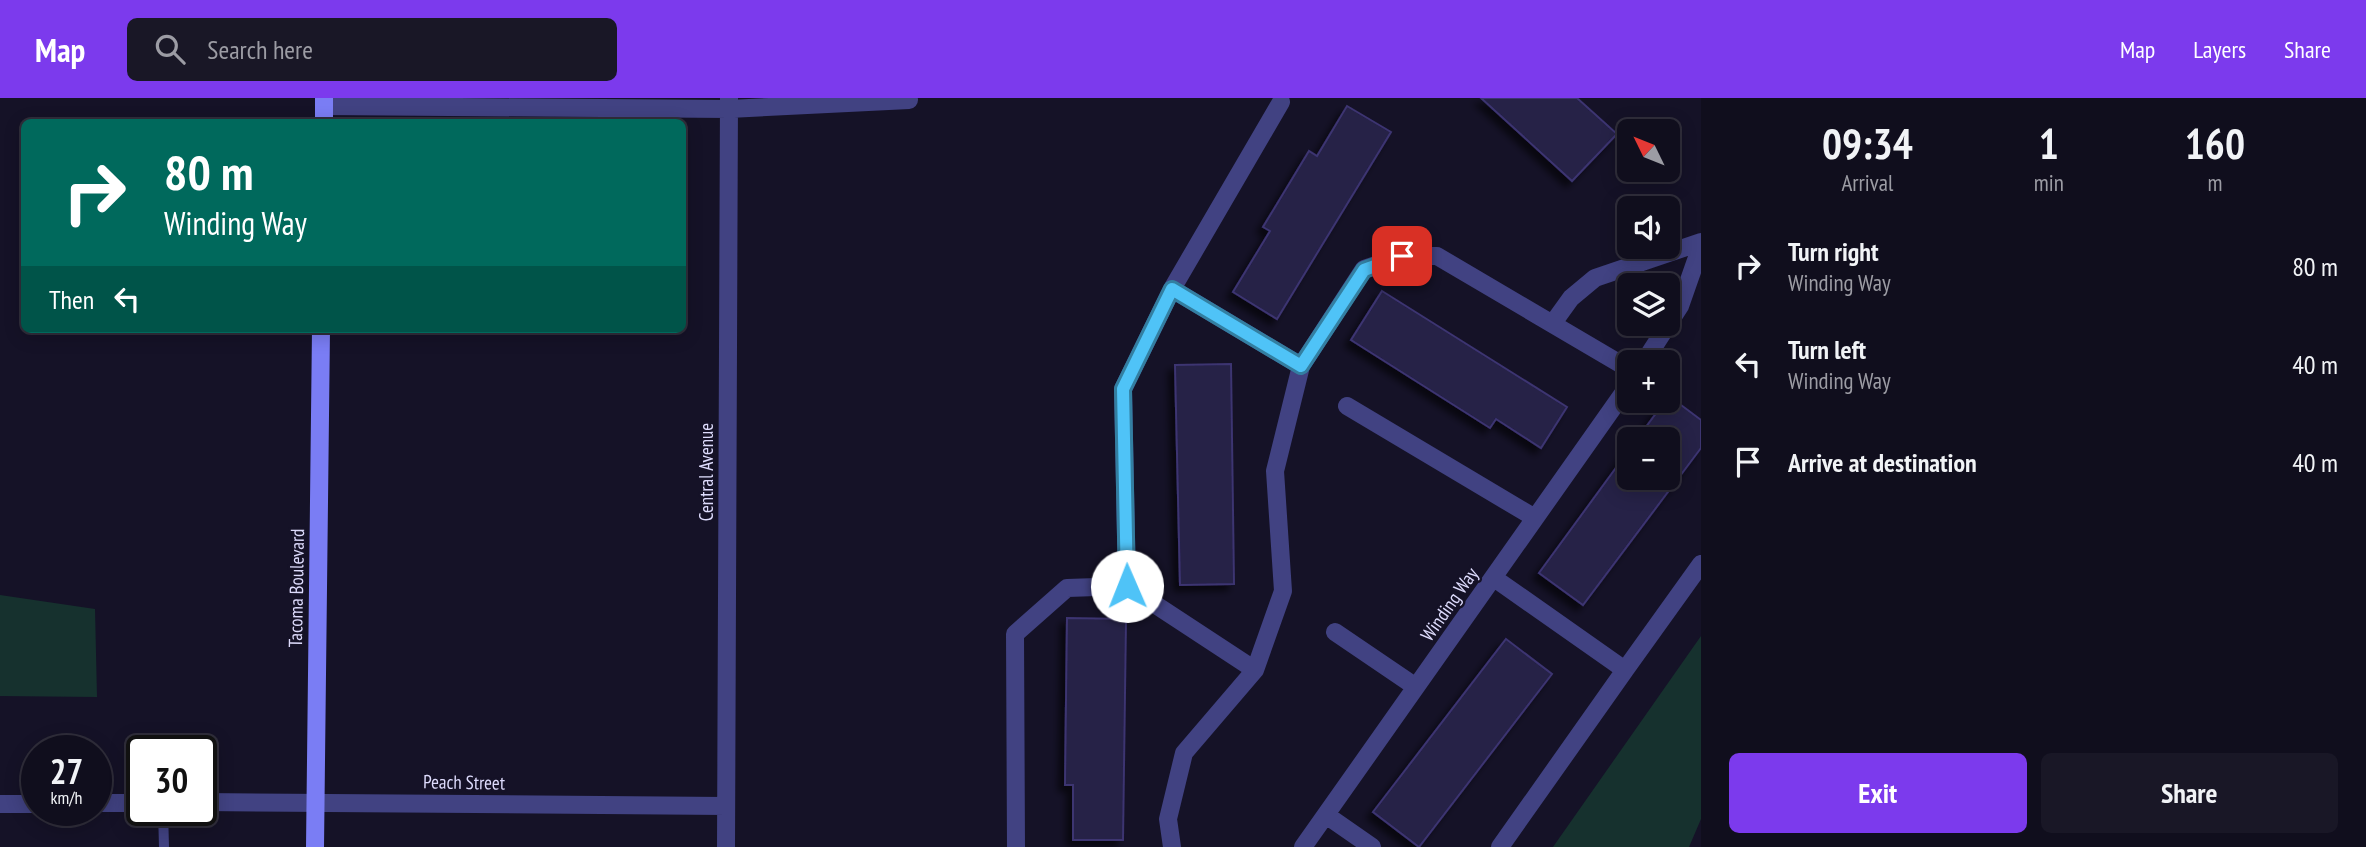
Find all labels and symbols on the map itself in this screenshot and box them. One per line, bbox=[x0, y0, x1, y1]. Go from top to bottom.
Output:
north arrow bbox=[1617, 119, 1680, 182]
pin bbox=[1372, 226, 1432, 286]
street label: Central Avenue bbox=[694, 423, 718, 521]
street label: Tacoma Boulevard bbox=[283, 528, 309, 648]
position arrow bbox=[1090, 549, 1164, 623]
street label: Winding Way bbox=[1415, 562, 1484, 646]
speed limit sign: 30 bbox=[126, 735, 217, 826]
street label: Peach Street bbox=[423, 769, 506, 795]

